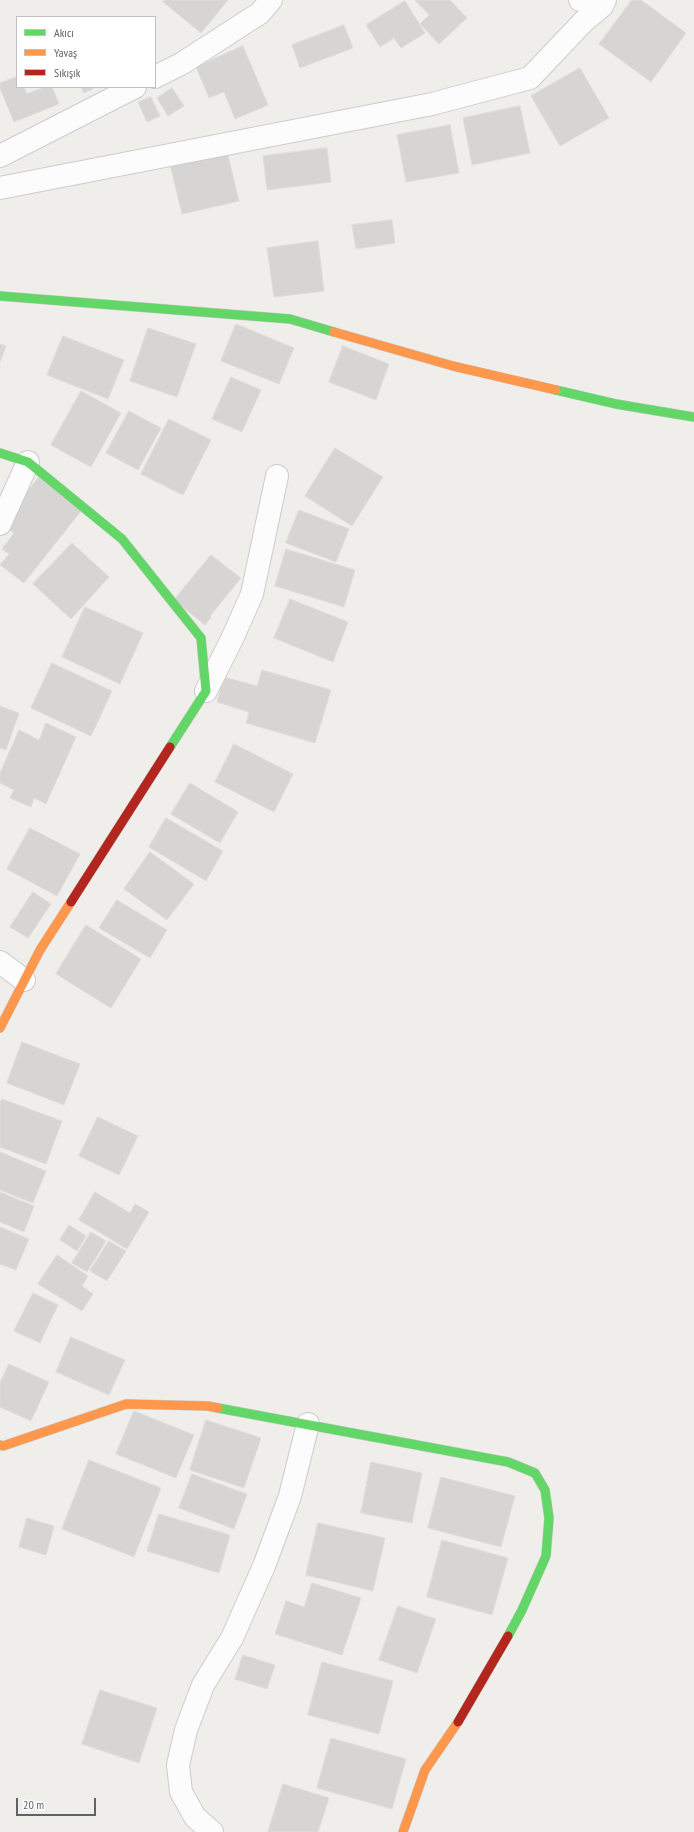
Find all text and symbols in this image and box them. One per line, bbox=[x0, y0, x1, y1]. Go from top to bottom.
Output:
legend bbox=[16, 16, 156, 88]
text: Akıcı bbox=[54, 25, 74, 40]
text: Yavaş bbox=[54, 45, 77, 60]
text: Sıkışık bbox=[54, 65, 80, 80]
scale bar bbox=[18, 1790, 98, 1816]
text: 20 m bbox=[23, 1797, 44, 1812]

